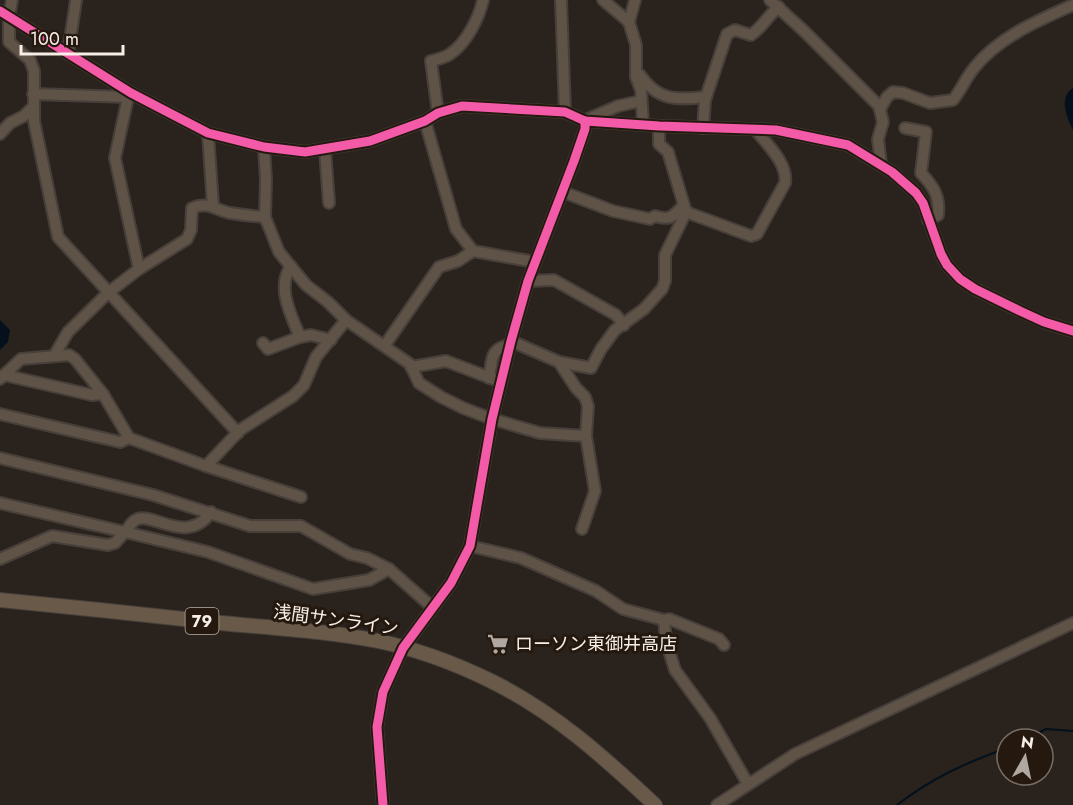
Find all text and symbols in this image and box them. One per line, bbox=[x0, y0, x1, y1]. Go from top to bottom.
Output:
scale bar bbox=[21, 18, 123, 56]
text: 100 m bbox=[30, 26, 79, 52]
street label: 浅間サンライン bbox=[272, 598, 400, 642]
road number: 79 bbox=[186, 608, 218, 634]
place label: ローソン東御井高店 bbox=[515, 631, 677, 657]
supermarket icon: ローソン東御井高店 bbox=[486, 632, 510, 656]
north arrow bbox=[995, 727, 1055, 787]
text: N bbox=[1019, 730, 1035, 755]

